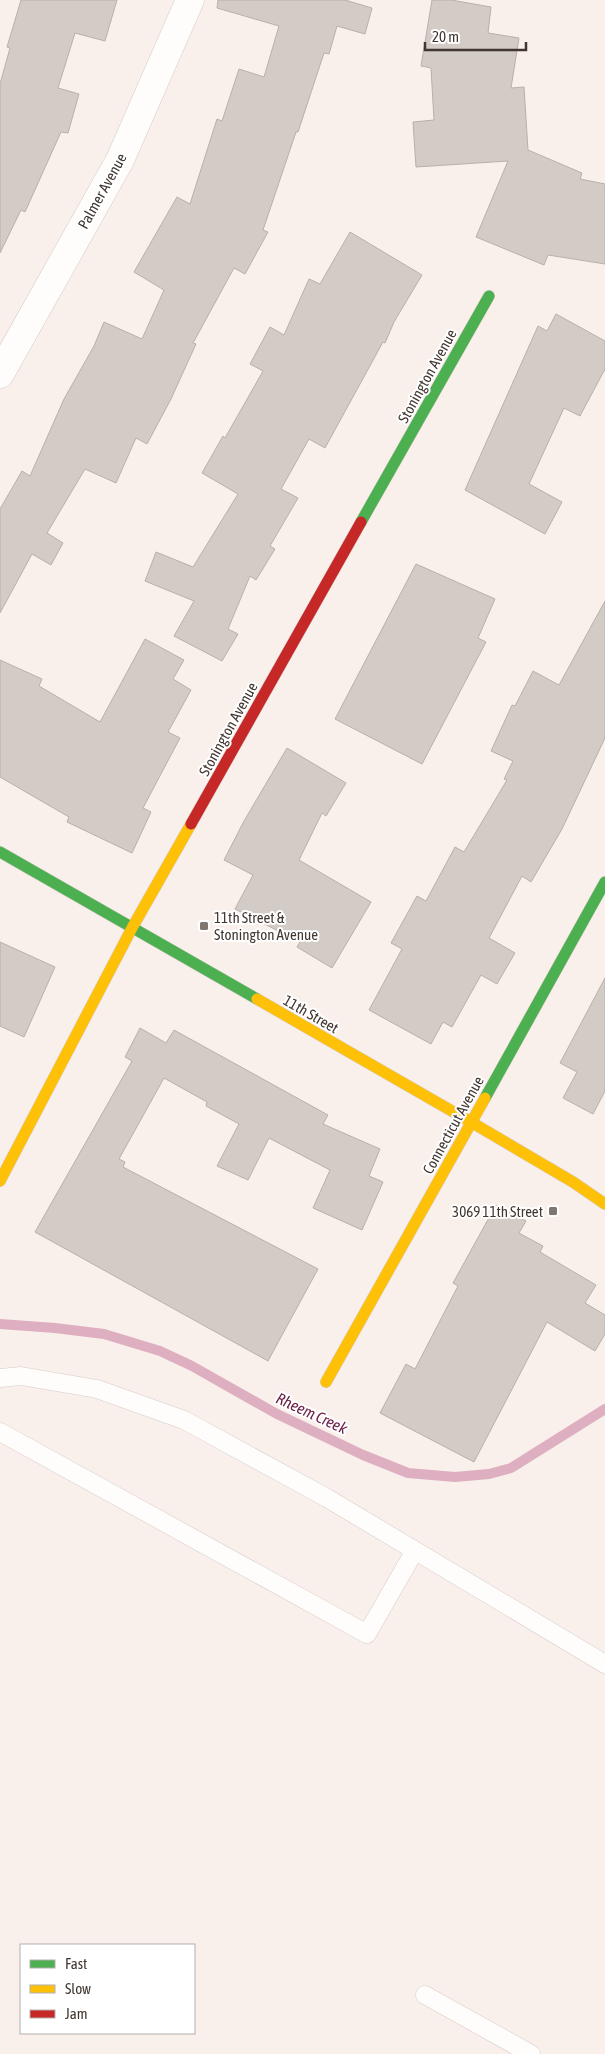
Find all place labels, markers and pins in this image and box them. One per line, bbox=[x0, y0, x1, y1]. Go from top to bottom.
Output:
place label: 11th Street & Stonington Avenue bbox=[214, 909, 318, 943]
marker: 11th Street & Stonington Avenue bbox=[198, 920, 210, 932]
place label: 3069 11th Street bbox=[452, 1203, 543, 1220]
marker: 3069 11th Street bbox=[547, 1205, 559, 1217]

